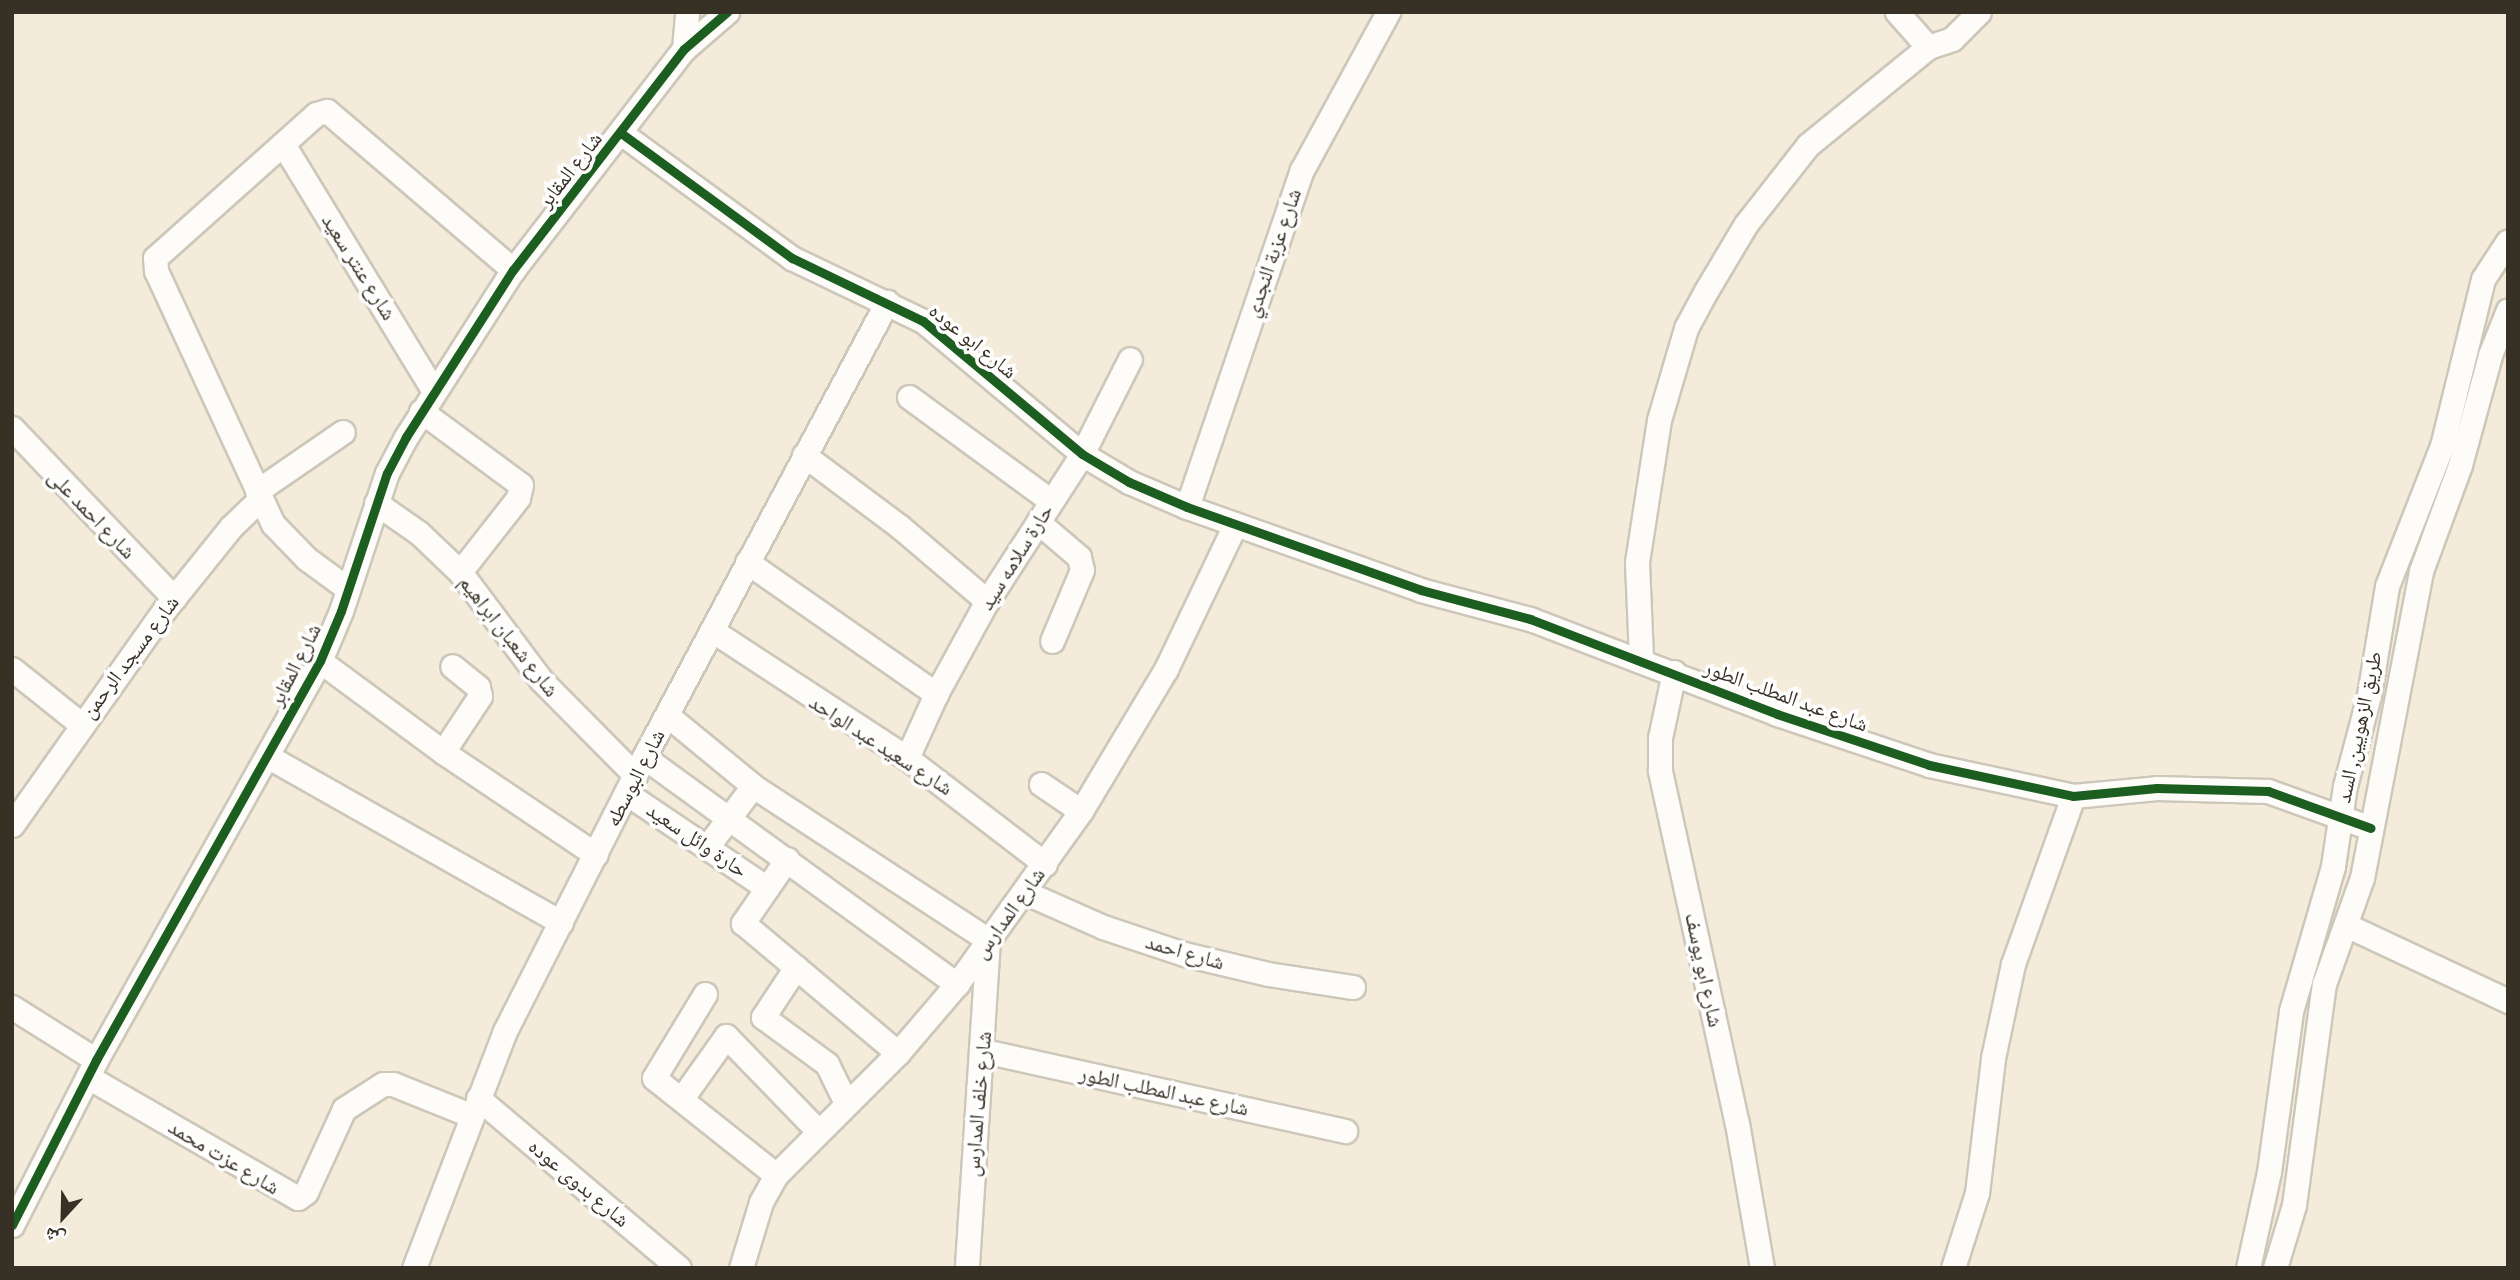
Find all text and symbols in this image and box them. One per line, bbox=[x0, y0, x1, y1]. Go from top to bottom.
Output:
street label: شارع المقابر bbox=[532, 127, 608, 213]
street label: شارع عزبة النجدي bbox=[1239, 185, 1307, 321]
street label: شارع عنتر سعيد bbox=[316, 209, 402, 325]
street label: شارع ابو عوده bbox=[924, 298, 1022, 384]
street label: شارع احمد على bbox=[43, 464, 141, 564]
street label: حارة سلامه سيد bbox=[973, 499, 1059, 615]
street label: شارع شعبان ابراهيم bbox=[454, 570, 564, 702]
street label: شارع مسجد الرحمن bbox=[76, 591, 184, 723]
street label: شارع المقابر bbox=[263, 619, 327, 711]
street label: طريق الزهويين, السد bbox=[2331, 649, 2387, 805]
street label: شارع عبد المطلب الطور bbox=[1701, 655, 1871, 737]
street label: شارع سعيد عبد الواحد bbox=[805, 689, 957, 801]
street label: شارع البوسطه bbox=[600, 725, 670, 831]
street label: حارة وائل سعيد bbox=[642, 797, 752, 883]
street label: شارع المدارس bbox=[968, 863, 1050, 963]
street label: شارع ابو يوسف bbox=[1680, 910, 1728, 1030]
street label: شارع احمد bbox=[1143, 929, 1227, 975]
street label: شارع خلف المدارس bbox=[959, 1030, 997, 1178]
street label: شارع عبد المطلب الطور bbox=[1077, 1061, 1251, 1121]
street label: شارع عزت محمد bbox=[164, 1114, 284, 1200]
street label: شارع بدوى عوده bbox=[523, 1133, 635, 1233]
north arrow bbox=[28, 1182, 98, 1252]
text: ش bbox=[42, 1223, 68, 1250]

